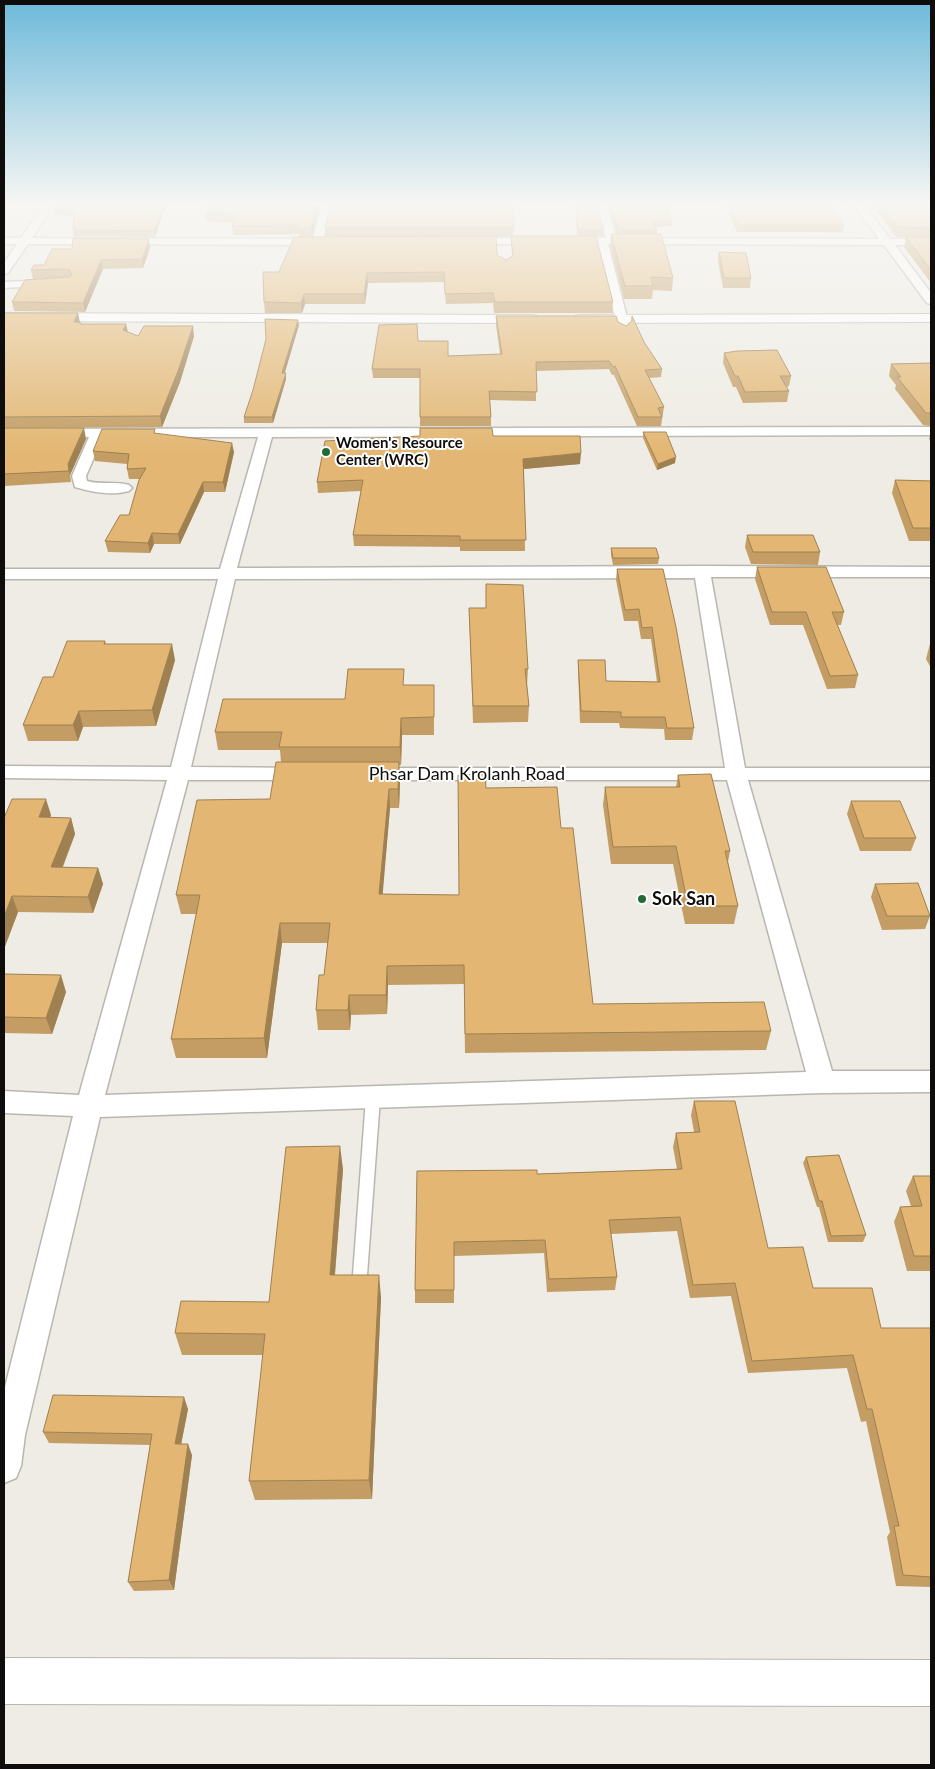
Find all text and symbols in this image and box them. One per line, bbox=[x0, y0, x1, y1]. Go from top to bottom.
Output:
place label: Women's Resource Center (WRC) bbox=[336, 433, 463, 468]
marker: Women's Resource Center (WRC) bbox=[320, 446, 332, 458]
street label: Phsar Dam Krolanh Road bbox=[369, 762, 565, 784]
place label: Sok San bbox=[652, 887, 715, 909]
marker: Sok San bbox=[636, 893, 648, 905]

